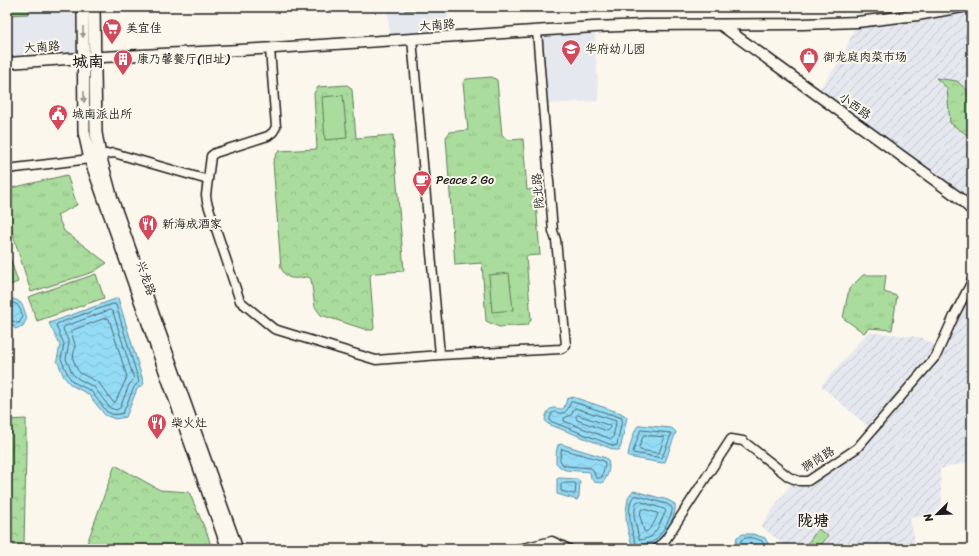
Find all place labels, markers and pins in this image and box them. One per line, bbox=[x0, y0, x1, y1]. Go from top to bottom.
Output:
supermarket icon: 美宜佳 bbox=[101, 17, 123, 45]
place label: 美宜佳 bbox=[126, 17, 162, 39]
school or university icon: 华府幼儿园 bbox=[560, 38, 582, 66]
place label: 华府幼儿园 bbox=[585, 38, 645, 60]
shop icon: 御龙庭肉菜市场 bbox=[798, 46, 820, 74]
place label: 御龙庭肉菜市场 bbox=[823, 46, 907, 68]
building icon: 康乃馨餐厅(旧址) bbox=[112, 48, 134, 76]
place label: 康乃馨餐厅(旧址) bbox=[137, 48, 230, 70]
public building icon: 城南派出所 bbox=[47, 103, 69, 131]
place label: 城南派出所 bbox=[72, 103, 133, 125]
cafe icon: Peace 2 Go bbox=[411, 169, 433, 197]
place label: Peace 2 Go bbox=[436, 169, 494, 191]
restaurant icon: 新海成酒家 bbox=[137, 213, 159, 241]
place label: 新海成酒家 bbox=[162, 213, 222, 235]
restaurant icon: 柴火灶 bbox=[146, 412, 168, 440]
place label: 柴火灶 bbox=[171, 412, 207, 434]

